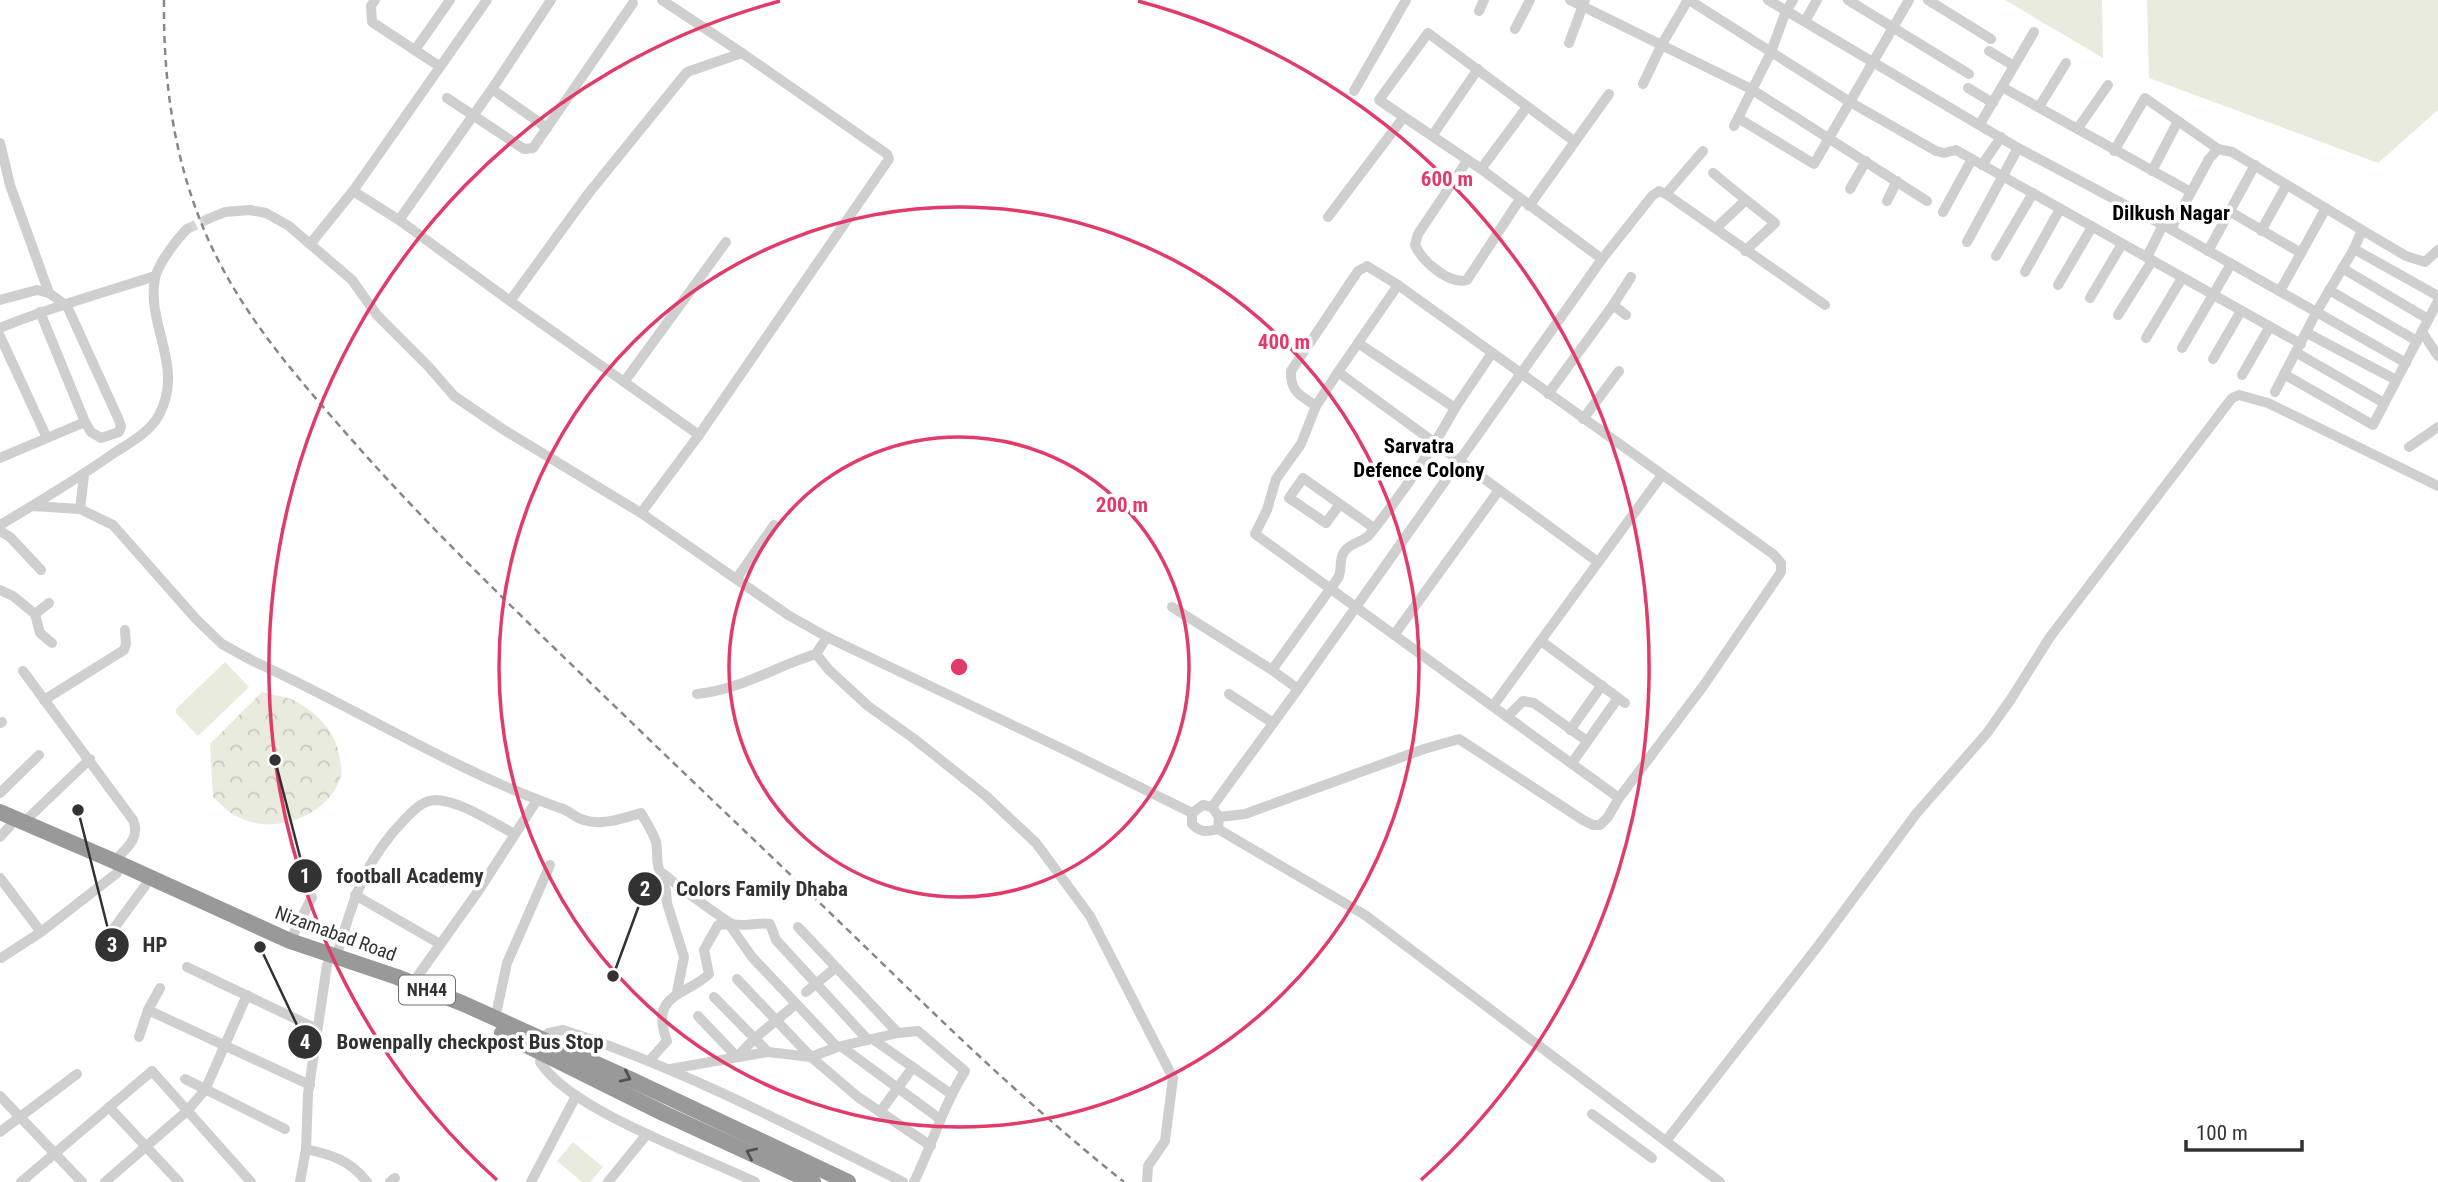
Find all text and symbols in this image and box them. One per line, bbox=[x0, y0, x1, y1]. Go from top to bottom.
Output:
text: 600 m bbox=[1421, 167, 1473, 191]
district label: Dilkush Nagar bbox=[2112, 201, 2230, 225]
text: 400 m bbox=[1258, 330, 1310, 354]
district label: Sarvatra Defence Colony bbox=[1353, 434, 1485, 482]
text: 200 m bbox=[1096, 493, 1148, 517]
centre of rings bbox=[947, 655, 971, 679]
callout: football Academy bbox=[287, 855, 498, 897]
text: 1 bbox=[300, 864, 310, 888]
text: football Academy bbox=[336, 864, 484, 888]
callout: Colors Family Dhaba bbox=[627, 868, 862, 910]
text: 2 bbox=[640, 877, 650, 901]
text: Colors Family Dhaba bbox=[676, 877, 848, 901]
street label: Nizamabad Road bbox=[272, 901, 400, 966]
callout: HP bbox=[94, 924, 182, 966]
text: 3 bbox=[107, 933, 117, 957]
text: HP bbox=[143, 933, 167, 957]
road number: NH44 bbox=[399, 975, 455, 1004]
callout: Bowenpally checkpost Bus Stop bbox=[288, 1021, 618, 1063]
text: 4 bbox=[300, 1030, 310, 1054]
text: Bowenpally checkpost Bus Stop bbox=[336, 1030, 604, 1054]
one-way arrow bbox=[619, 1069, 632, 1083]
scale bar bbox=[2186, 1108, 2302, 1152]
text: 100 m bbox=[2196, 1121, 2248, 1145]
one-way arrow bbox=[746, 1148, 758, 1162]

